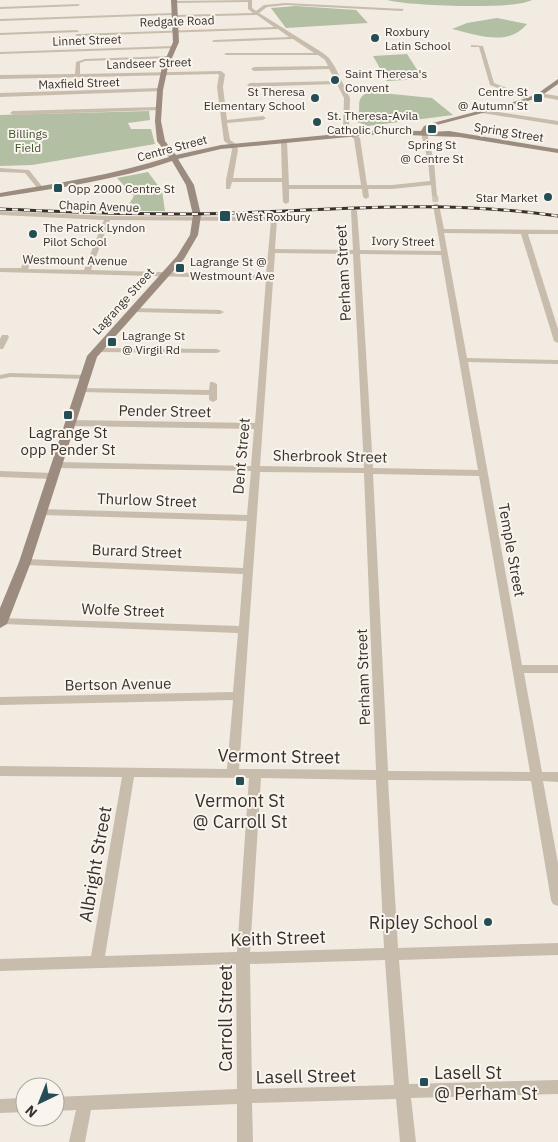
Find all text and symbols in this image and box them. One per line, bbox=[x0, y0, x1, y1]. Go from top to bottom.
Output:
street label: Redgate Road bbox=[139, 12, 215, 30]
place label: Roxbury Latin School bbox=[385, 24, 451, 53]
street label: Linnet Street bbox=[52, 31, 122, 49]
marker: Roxbury Latin School bbox=[369, 32, 381, 44]
street label: Landseer Street bbox=[106, 54, 192, 72]
place label: Saint Theresa's Convent bbox=[345, 66, 427, 95]
street label: Maxfield Street bbox=[38, 74, 120, 92]
marker: Saint Theresa's Convent bbox=[329, 74, 341, 86]
place label: St Theresa Elementary School bbox=[204, 84, 306, 113]
place label: Centre St @ Autumn St bbox=[458, 84, 528, 113]
marker: St Theresa Elementary School bbox=[309, 92, 321, 104]
marker: Centre St @ Autumn St bbox=[532, 92, 544, 104]
place label: St. Theresa-Avila Catholic Church bbox=[327, 108, 419, 137]
marker: St. Theresa-Avila Catholic Church bbox=[311, 116, 323, 128]
street label: Spring Street bbox=[473, 119, 545, 145]
marker: Spring St @ Centre St bbox=[426, 123, 438, 135]
park label: Billings Field bbox=[8, 126, 48, 155]
street label: Centre Street bbox=[135, 131, 209, 165]
place label: Spring St @ Centre St bbox=[400, 137, 464, 166]
place label: Opp 2000 Centre St bbox=[68, 181, 175, 196]
marker: Opp 2000 Centre St bbox=[52, 182, 64, 194]
place label: Star Market bbox=[476, 190, 538, 205]
marker: Star Market bbox=[542, 191, 554, 203]
street label: Chapin Avenue bbox=[59, 197, 140, 215]
marker: West Roxbury bbox=[218, 209, 232, 223]
place label: West Roxbury bbox=[236, 209, 310, 224]
place label: The Patrick Lyndon Pilot School bbox=[43, 220, 145, 249]
street label: Perham Street bbox=[331, 224, 355, 322]
marker: The Patrick Lyndon Pilot School bbox=[27, 228, 39, 240]
street label: Ivory Street bbox=[371, 233, 435, 249]
street label: Westmount Avenue bbox=[22, 252, 128, 268]
place label: Lagrange St @ Westmount Ave bbox=[190, 254, 275, 283]
marker: Lagrange St @ Westmount Ave bbox=[174, 262, 186, 274]
street label: Lagrange Street bbox=[89, 264, 157, 338]
place label: Lagrange St @ Virgil Rd bbox=[122, 328, 185, 357]
marker: Lagrange St @ Virgil Rd bbox=[106, 336, 118, 348]
street label: Pender Street bbox=[119, 401, 211, 421]
marker: Lagrange St opp Pender St bbox=[62, 409, 74, 421]
street label: Dent Street bbox=[228, 417, 254, 495]
place label: Lagrange St opp Pender St bbox=[21, 423, 115, 459]
street label: Sherbrook Street bbox=[273, 446, 387, 466]
street label: Thurlow Street bbox=[97, 489, 197, 511]
street label: Temple Street bbox=[494, 502, 530, 598]
street label: Burard Street bbox=[91, 540, 183, 562]
street label: Wolfe Street bbox=[81, 599, 165, 621]
street label: Perham Street bbox=[352, 628, 374, 726]
street label: Bertson Avenue bbox=[64, 674, 172, 694]
street label: Vermont Street bbox=[217, 743, 341, 769]
marker: Vermont St @ Carroll St bbox=[234, 775, 246, 787]
place label: Vermont St @ Carroll St bbox=[192, 789, 288, 833]
street label: Albright Street bbox=[73, 804, 117, 924]
place label: Ripley School bbox=[369, 911, 478, 934]
marker: Ripley School bbox=[482, 916, 494, 928]
street label: Keith Street bbox=[230, 925, 326, 951]
street label: Carroll Street bbox=[214, 964, 237, 1072]
place label: Lasell St @ Perham St bbox=[434, 1061, 538, 1105]
street label: Lasell Street bbox=[256, 1064, 356, 1088]
marker: Lasell St @ Perham St bbox=[418, 1076, 430, 1088]
north arrow bbox=[15, 1077, 65, 1127]
text: N bbox=[21, 1101, 41, 1122]

